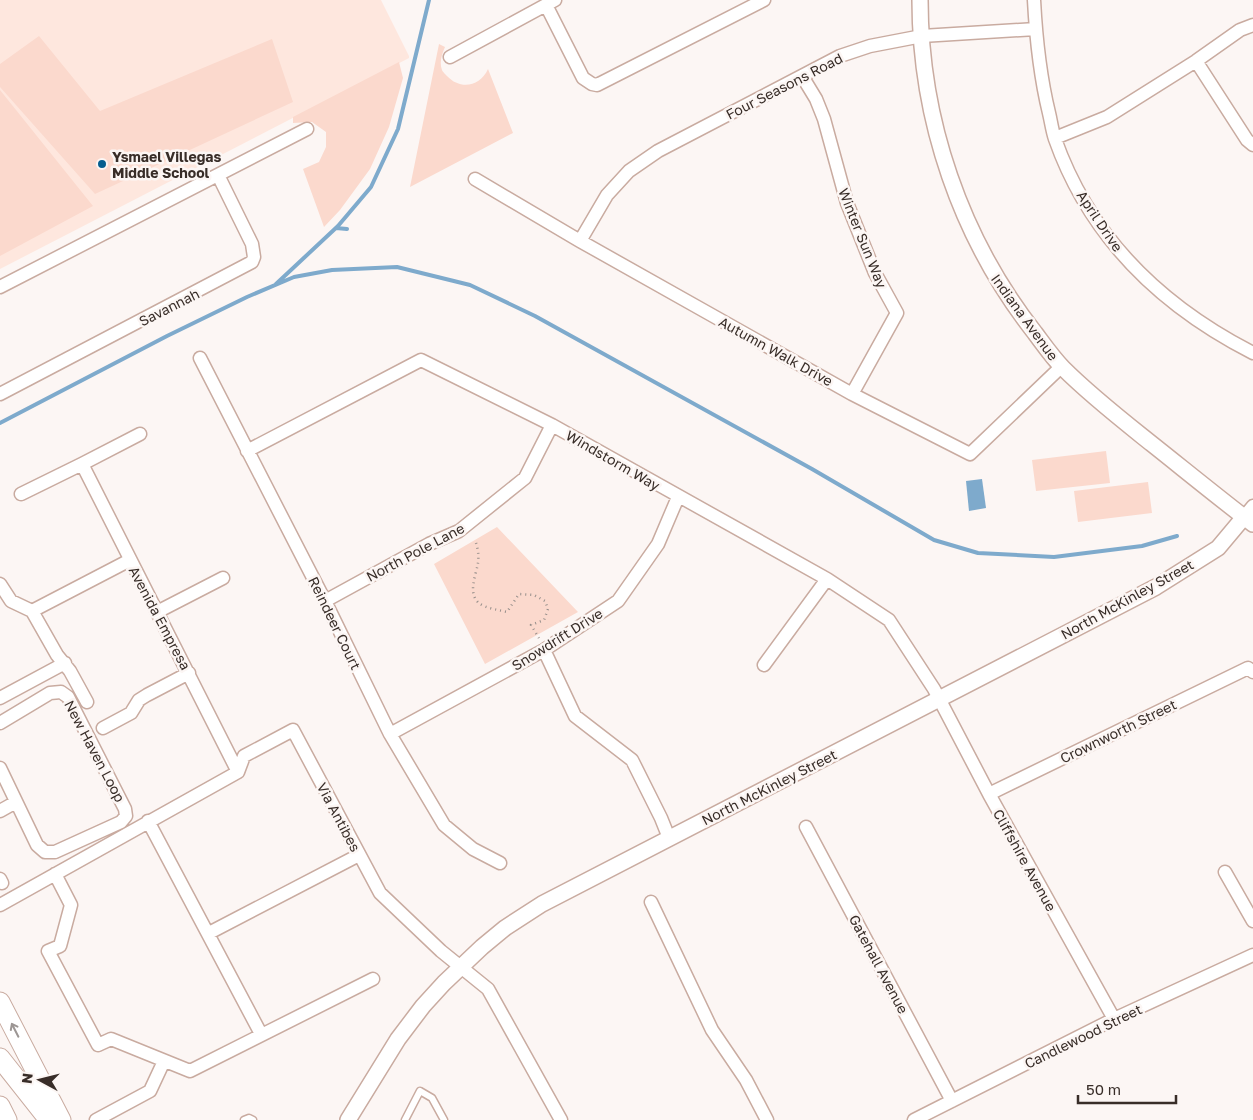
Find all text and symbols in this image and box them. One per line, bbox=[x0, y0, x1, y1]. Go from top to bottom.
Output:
street label: Four Seasons Road bbox=[723, 49, 845, 123]
place label: Ysmael Villegas Middle School bbox=[112, 148, 221, 181]
marker: Ysmael Villegas Middle School bbox=[96, 158, 108, 170]
street label: Winter Sun Way bbox=[835, 186, 891, 291]
street label: April Drive bbox=[1073, 187, 1127, 255]
street label: Indiana Avenue bbox=[988, 270, 1062, 364]
street label: Savannah bbox=[136, 285, 202, 329]
street label: Autumn Walk Drive bbox=[716, 313, 836, 389]
street label: Windstorm Way bbox=[563, 426, 663, 494]
street label: North Pole Lane bbox=[363, 519, 467, 585]
street label: North McKinley Street bbox=[1058, 555, 1196, 643]
street label: Avenida Empresa bbox=[126, 563, 194, 673]
street label: Reindeer Court bbox=[305, 574, 365, 672]
street label: Snowdrift Drive bbox=[508, 604, 606, 674]
street label: Crownworth Street bbox=[1057, 695, 1179, 767]
street label: New Haven Loop bbox=[61, 697, 129, 805]
street label: North McKinley Street bbox=[699, 746, 839, 828]
street label: Via Antibes bbox=[314, 779, 364, 855]
street label: Cliffshire Avenue bbox=[990, 806, 1060, 914]
street label: Gatehall Avenue bbox=[846, 912, 912, 1016]
street label: Candlewood Street bbox=[1022, 1000, 1144, 1072]
one-way arrow bbox=[10, 1023, 19, 1038]
north arrow bbox=[15, 1055, 65, 1105]
text: N bbox=[18, 1072, 36, 1085]
scale bar bbox=[1078, 1072, 1176, 1104]
text: 50 m bbox=[1086, 1080, 1121, 1098]

